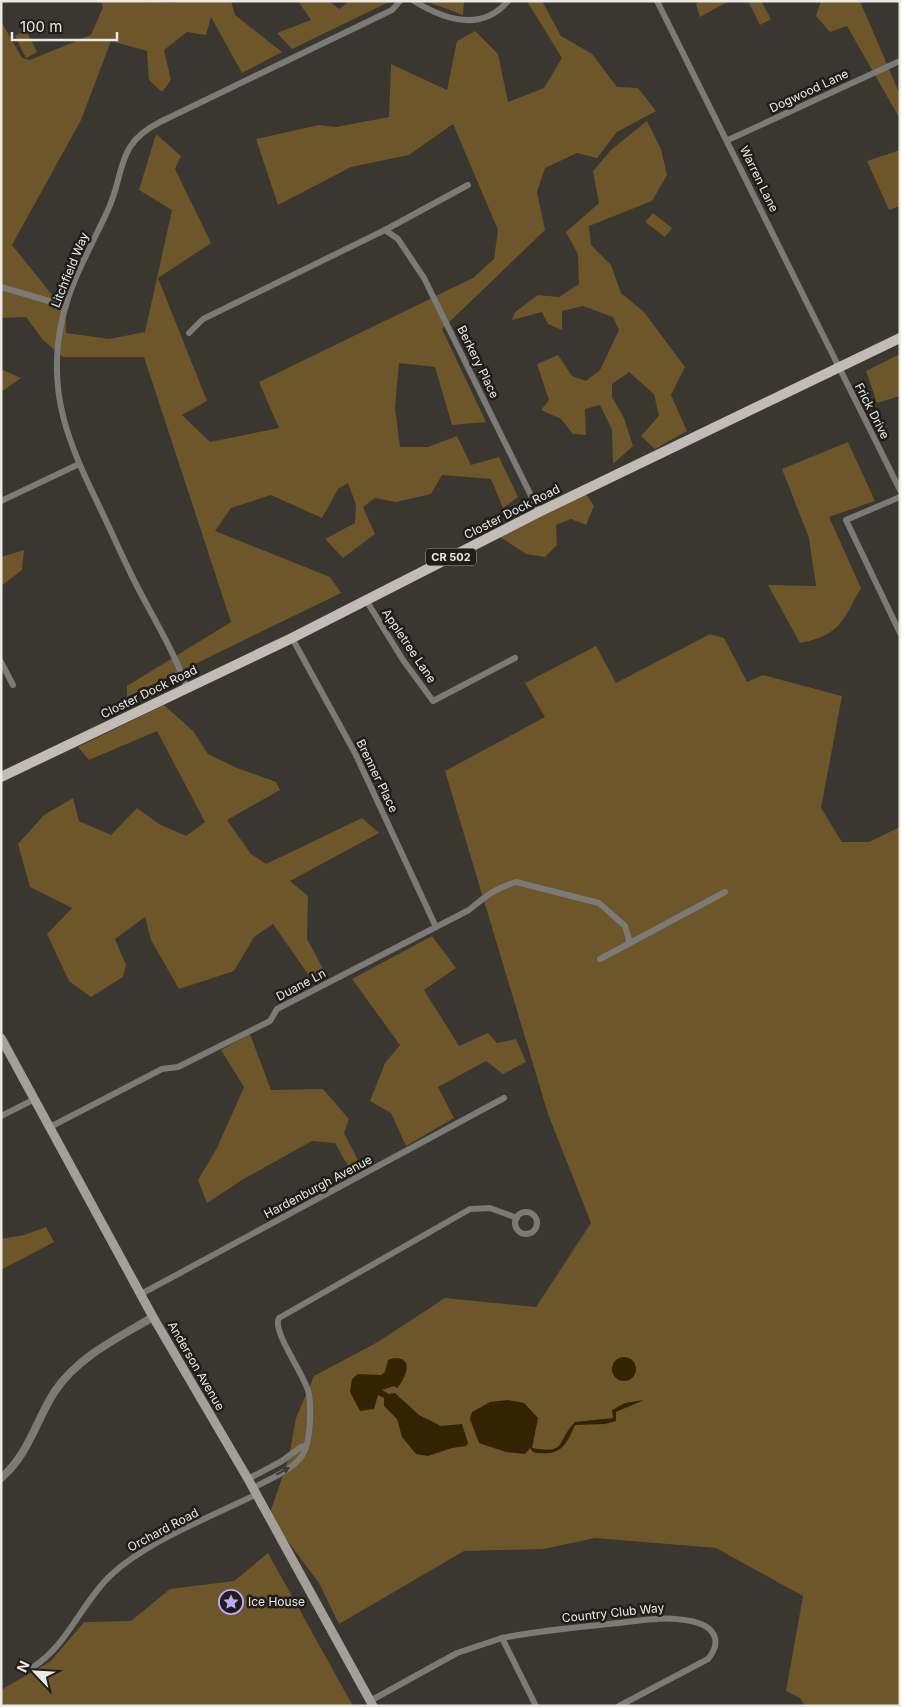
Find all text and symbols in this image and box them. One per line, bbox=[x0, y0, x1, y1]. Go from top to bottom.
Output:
scale bar bbox=[12, 10, 118, 42]
text: 100 m bbox=[20, 17, 62, 36]
street label: Dogwood Lane bbox=[767, 66, 851, 115]
street label: Warren Lane bbox=[737, 143, 782, 214]
street label: Litchfield Way bbox=[48, 230, 92, 310]
street label: Berkery Place bbox=[454, 323, 502, 401]
street label: Frick Drive bbox=[852, 380, 893, 441]
street label: Closter Dock Road bbox=[461, 481, 562, 542]
road number: CR 502 bbox=[426, 548, 476, 566]
street label: Appletree Lane bbox=[379, 606, 440, 686]
street label: Closter Dock Road bbox=[98, 662, 199, 721]
street label: Brenner Place bbox=[353, 737, 402, 815]
street label: Duane Ln bbox=[273, 965, 328, 1004]
street label: Hardenburgh Avenue bbox=[261, 1152, 374, 1221]
street label: Anderson Avenue bbox=[165, 1319, 228, 1413]
one-way arrow bbox=[276, 1467, 291, 1475]
street label: Orchard Road bbox=[125, 1505, 201, 1555]
place icon: Ice House bbox=[218, 1589, 244, 1615]
place label: Ice House bbox=[248, 1594, 305, 1609]
street label: Country Club Way bbox=[561, 1600, 665, 1625]
north arrow bbox=[10, 1647, 60, 1697]
text: N bbox=[13, 1658, 33, 1675]

